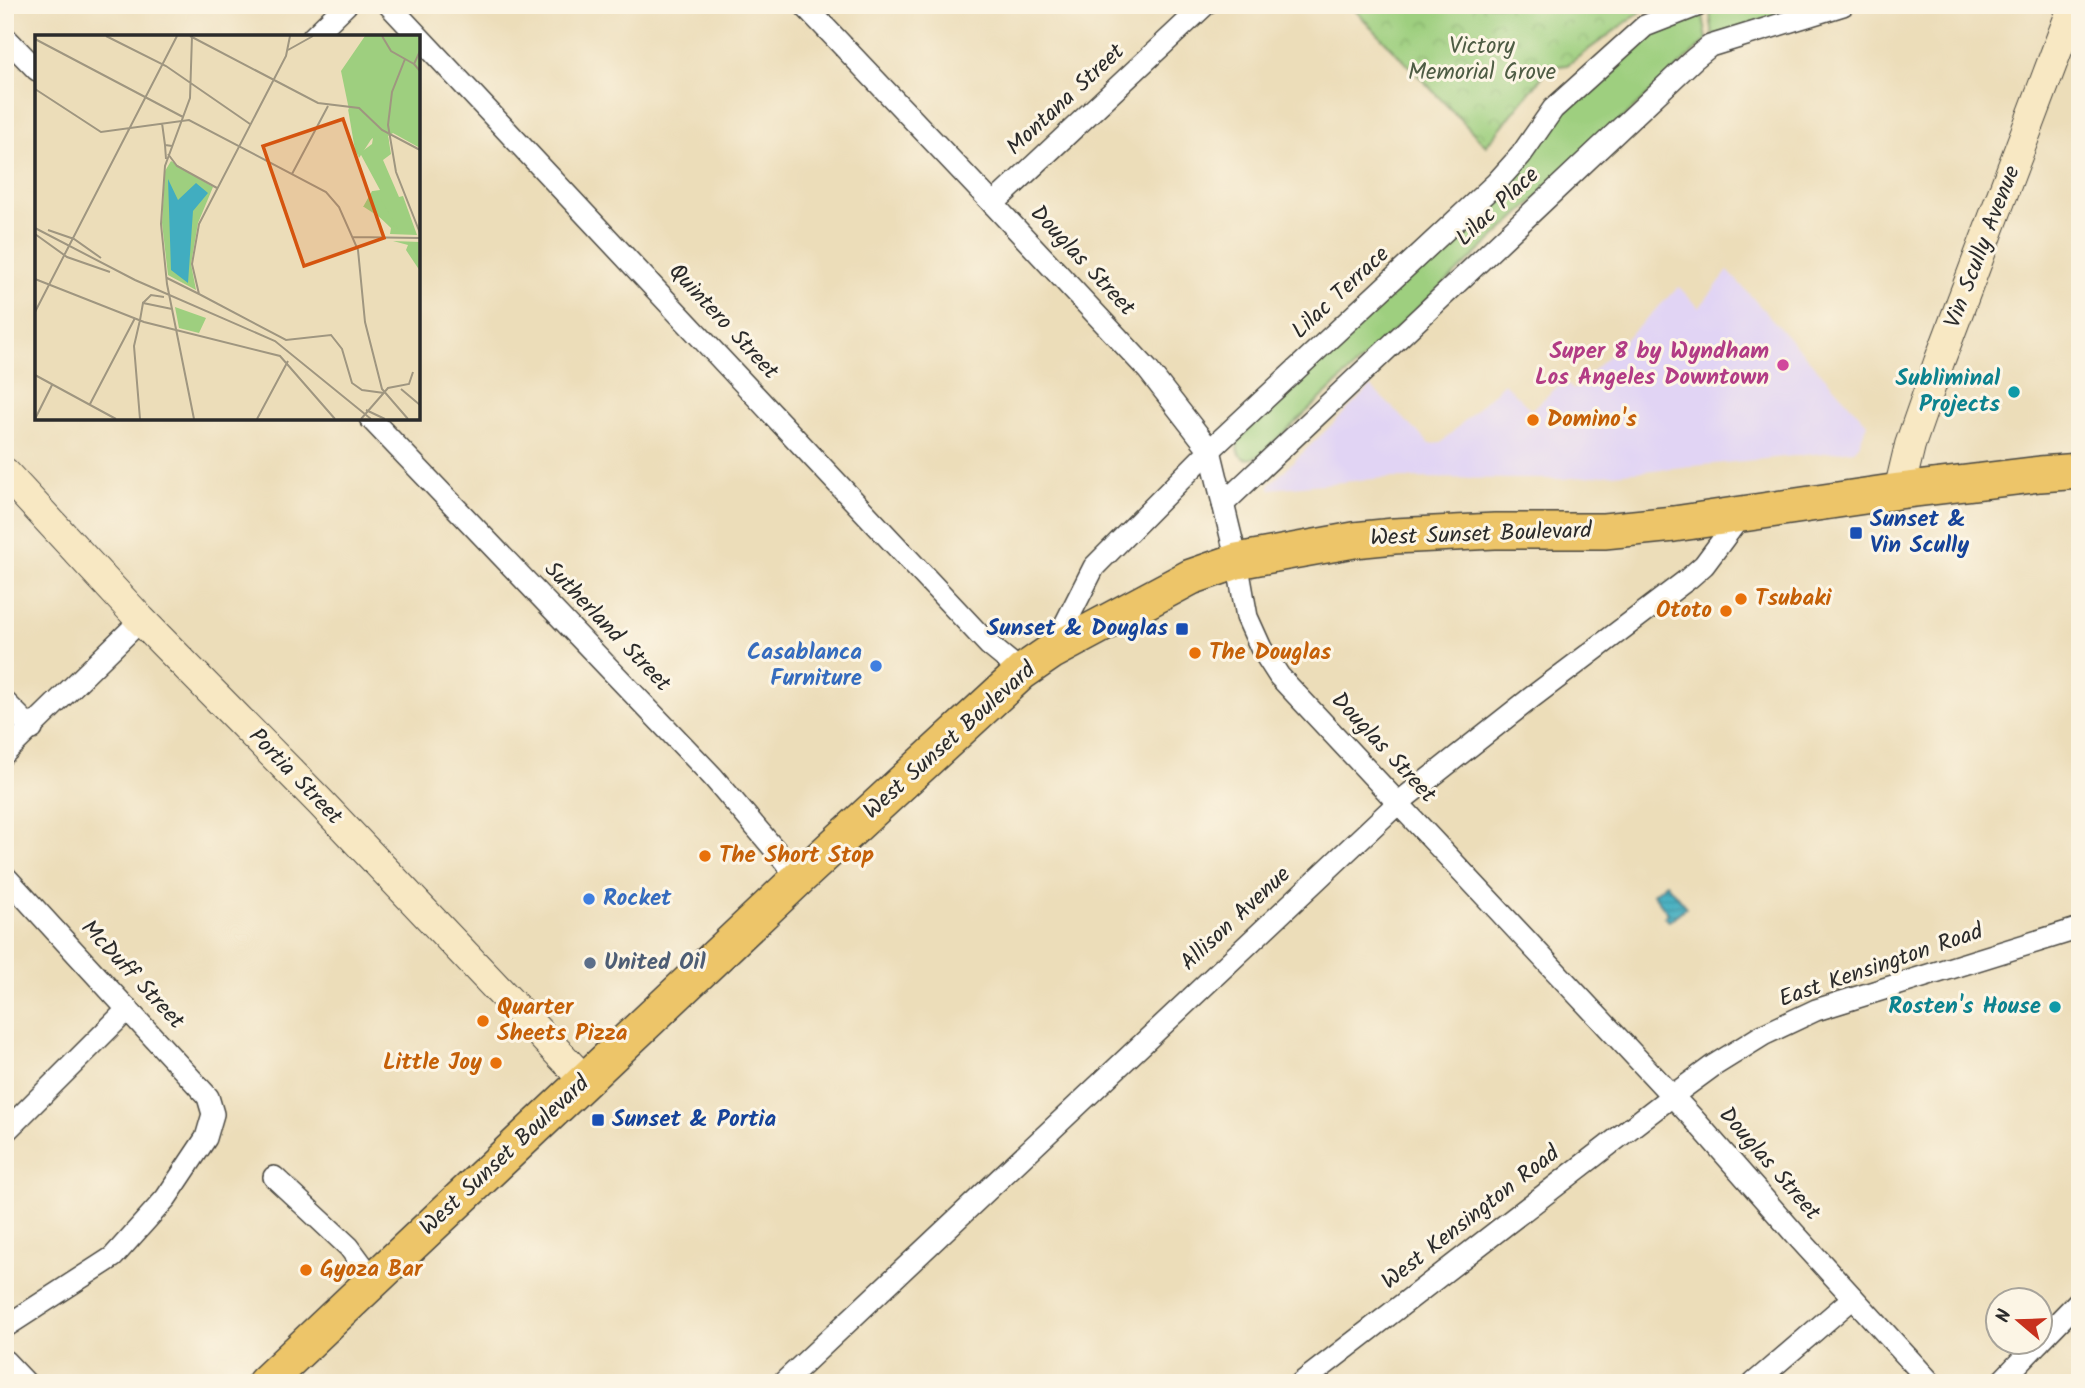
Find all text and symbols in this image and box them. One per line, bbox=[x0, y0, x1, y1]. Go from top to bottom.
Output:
park label: Victory Memorial Grove bbox=[1408, 29, 1556, 91]
inset map bbox=[35, 35, 420, 420]
street label: Montana Street bbox=[998, 35, 1134, 165]
street label: Lilac Place bbox=[1448, 159, 1548, 255]
street label: Vin Scully Avenue bbox=[1935, 160, 2031, 334]
street label: Douglas Street bbox=[1021, 197, 1144, 326]
street label: Lilac Terrace bbox=[1284, 238, 1398, 348]
street label: Quintero Street bbox=[659, 255, 788, 389]
place label: Super 8 by Wyndham Los Angeles Downtown bbox=[1535, 334, 1769, 396]
marker: Super 8 by Wyndham Los Angeles Downtown bbox=[1775, 357, 1791, 373]
place label: Subliminal Projects bbox=[1896, 361, 2001, 423]
marker: Subliminal Projects bbox=[2006, 384, 2022, 400]
place label: Domino's bbox=[1547, 402, 1637, 438]
marker: Domino's bbox=[1525, 412, 1541, 428]
place label: Sunset & Vin Scully bbox=[1870, 502, 1969, 564]
street label: West Sunset Boulevard bbox=[1370, 513, 1593, 557]
marker: Sunset & Vin Scully bbox=[1848, 525, 1864, 541]
street label: Sutherland Street bbox=[535, 553, 680, 701]
place label: Tsubaki bbox=[1755, 581, 1833, 617]
marker: Tsubaki bbox=[1733, 591, 1749, 607]
place label: Ototo bbox=[1656, 593, 1712, 629]
marker: Ototo bbox=[1718, 603, 1734, 619]
place label: Sunset & Douglas bbox=[987, 611, 1168, 647]
marker: Sunset & Douglas bbox=[1174, 621, 1190, 637]
place label: Casablanca Furniture bbox=[747, 635, 862, 697]
place label: The Douglas bbox=[1209, 635, 1331, 671]
marker: The Douglas bbox=[1187, 645, 1203, 661]
street label: West Sunset Boulevard bbox=[856, 653, 1045, 829]
marker: Casablanca Furniture bbox=[868, 658, 884, 674]
street label: Douglas Street bbox=[1322, 684, 1445, 813]
street label: Portia Street bbox=[239, 720, 352, 835]
place label: The Short Stop bbox=[719, 838, 874, 874]
marker: The Short Stop bbox=[697, 848, 713, 864]
street label: Allison Avenue bbox=[1172, 858, 1300, 980]
place label: Rocket bbox=[603, 881, 672, 917]
marker: Rocket bbox=[581, 891, 597, 907]
street label: McDuff Street bbox=[71, 912, 193, 1039]
street label: East Kensington Road bbox=[1774, 914, 1988, 1018]
place label: United Oil bbox=[604, 945, 706, 981]
marker: United Oil bbox=[582, 955, 598, 971]
place label: Rosten's House bbox=[1888, 989, 2041, 1025]
place label: Quarter Sheets Pizza bbox=[497, 990, 628, 1052]
marker: Rosten's House bbox=[2047, 999, 2063, 1015]
marker: Quarter Sheets Pizza bbox=[475, 1013, 491, 1029]
place label: Little Joy bbox=[383, 1045, 482, 1081]
marker: Little Joy bbox=[488, 1055, 504, 1071]
street label: West Sunset Boulevard bbox=[412, 1067, 599, 1245]
street label: Douglas Street bbox=[1709, 1099, 1830, 1230]
place label: Sunset & Portia bbox=[612, 1102, 777, 1138]
marker: Sunset & Portia bbox=[590, 1112, 606, 1128]
street label: West Kensington Road bbox=[1374, 1136, 1568, 1299]
place label: Gyoza Bar bbox=[320, 1252, 424, 1288]
marker: Gyoza Bar bbox=[298, 1262, 314, 1278]
north arrow bbox=[1983, 1286, 2054, 1356]
text: N bbox=[1989, 1306, 2021, 1327]

